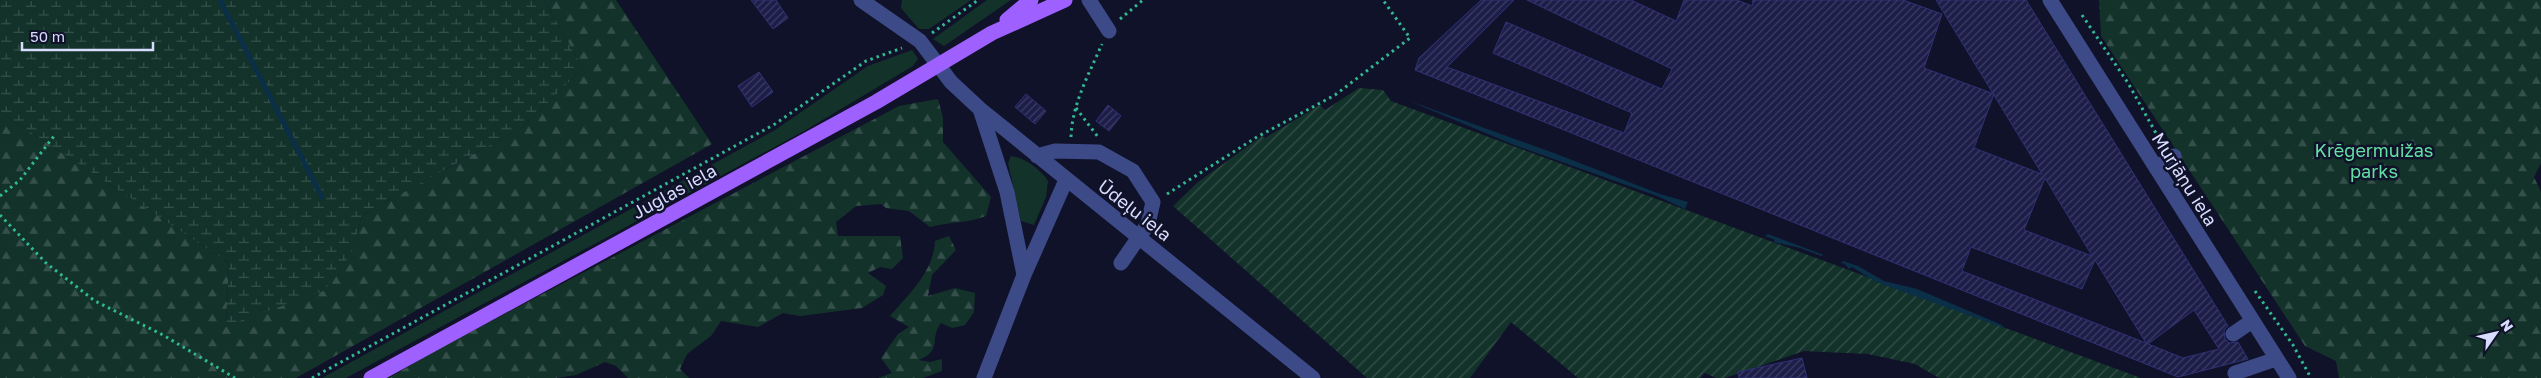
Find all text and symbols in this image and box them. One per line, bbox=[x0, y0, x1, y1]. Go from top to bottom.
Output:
scale bar bbox=[22, 20, 154, 52]
text: 50 m bbox=[30, 27, 65, 45]
street label: Murjāņu iela bbox=[2147, 128, 2222, 230]
park label: Krēgermuižas parks bbox=[2315, 139, 2433, 182]
street label: Juglas iela bbox=[628, 159, 720, 223]
street label: Ūdeļu iela bbox=[1094, 175, 1176, 245]
north arrow bbox=[2471, 308, 2521, 358]
text: N bbox=[2497, 316, 2517, 335]

